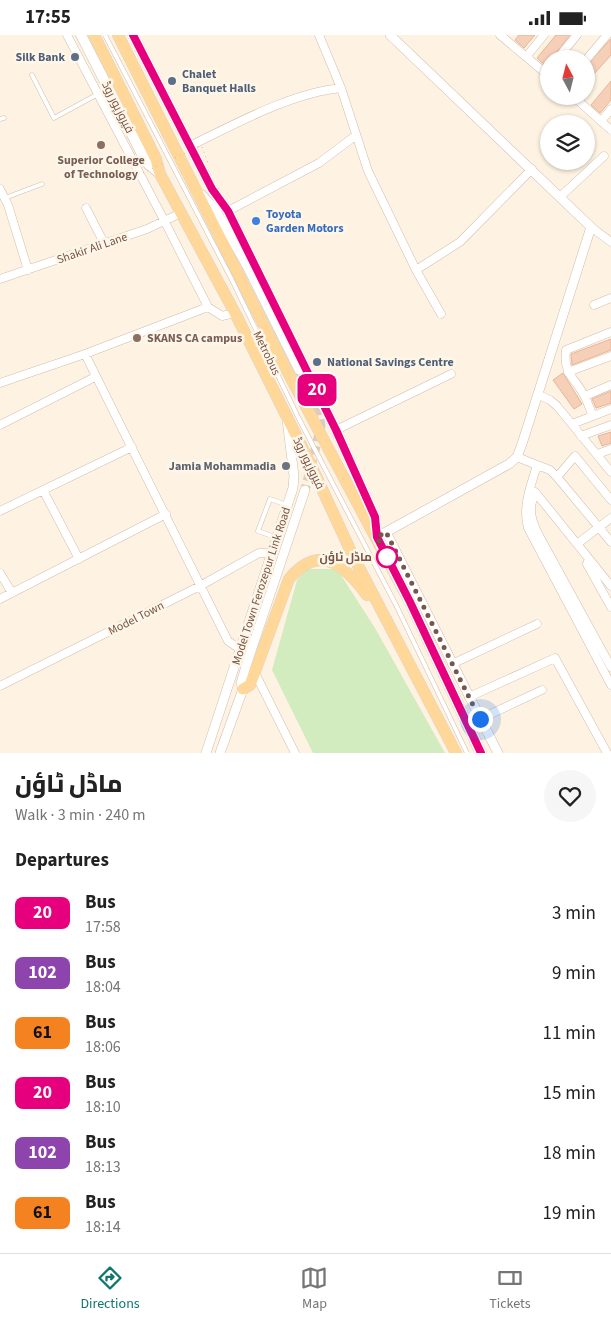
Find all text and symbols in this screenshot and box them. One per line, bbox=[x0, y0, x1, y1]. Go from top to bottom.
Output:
text: 17:55 bbox=[25, 4, 71, 31]
place label: Silk Bank bbox=[16, 49, 65, 66]
north arrow bbox=[540, 50, 595, 105]
map controls bbox=[540, 50, 595, 170]
marker: Silk Bank bbox=[69, 51, 81, 63]
place label: Chalet Banquet Halls bbox=[182, 66, 256, 97]
marker: Chalet Banquet Halls bbox=[166, 75, 178, 87]
street label: فیروزپور روڈ bbox=[97, 78, 138, 136]
button: layers bbox=[540, 115, 595, 170]
marker: Superior College of Technology bbox=[95, 139, 107, 151]
place label: Superior College of Technology bbox=[57, 152, 145, 183]
place label: Toyota Garden Motors bbox=[266, 206, 344, 237]
marker: Toyota Garden Motors bbox=[250, 215, 262, 227]
street label: Shakir Ali Lane bbox=[55, 228, 130, 269]
street label: Metrobus bbox=[249, 328, 285, 378]
place label: SKANS CA campus bbox=[147, 330, 242, 347]
marker: SKANS CA campus bbox=[131, 332, 143, 344]
place label: National Savings Centre bbox=[327, 354, 454, 371]
marker: National Savings Centre bbox=[311, 356, 323, 368]
line badge: 20 bbox=[294, 374, 340, 406]
text: 20 bbox=[307, 377, 327, 402]
street label: فیروزپور روڈ bbox=[289, 434, 329, 492]
place label: Jamia Mohammadia bbox=[169, 458, 276, 475]
marker: Jamia Mohammadia bbox=[280, 460, 292, 472]
street label: Model Town Ferozepur Link Road bbox=[228, 505, 295, 667]
marker: ماڈل ٹاؤن bbox=[376, 546, 398, 568]
place label: ماڈل ٹاؤن bbox=[320, 549, 372, 566]
street label: Model Town bbox=[105, 597, 167, 640]
your location bbox=[468, 707, 493, 732]
text: ماڈل ٹاؤن bbox=[15, 767, 123, 802]
button: heart bbox=[544, 770, 596, 822]
text: Walk · 3 min · 240 m bbox=[15, 804, 146, 826]
text: Departures bbox=[15, 847, 109, 874]
text: Bus bbox=[85, 889, 116, 916]
text: 20 bbox=[33, 900, 52, 925]
text: 3 min bbox=[552, 900, 596, 927]
text: 17:58 bbox=[85, 916, 121, 938]
text: Bus bbox=[85, 949, 116, 976]
text: 102 bbox=[28, 960, 57, 985]
text: 9 min bbox=[552, 960, 596, 987]
text: 18:04 bbox=[85, 976, 121, 998]
text: Bus bbox=[85, 1009, 116, 1036]
text: 61 bbox=[33, 1020, 52, 1045]
text: 11 min bbox=[542, 1020, 596, 1047]
text: 18:06 bbox=[85, 1036, 121, 1058]
text: Bus bbox=[85, 1069, 116, 1096]
text: 20 bbox=[33, 1080, 52, 1105]
text: 15 min bbox=[542, 1080, 596, 1107]
text: 18:10 bbox=[85, 1096, 121, 1118]
text: Bus bbox=[85, 1129, 116, 1156]
text: 102 bbox=[28, 1140, 57, 1165]
text: 18 min bbox=[542, 1140, 596, 1167]
text: 18:13 bbox=[85, 1156, 121, 1178]
text: Bus bbox=[85, 1189, 116, 1216]
text: 61 bbox=[33, 1200, 52, 1225]
text: 19 min bbox=[542, 1200, 596, 1227]
text: 18:14 bbox=[85, 1216, 121, 1238]
tab: Directions bbox=[80, 1264, 140, 1314]
tab: Map bbox=[300, 1264, 328, 1314]
tab: Tickets bbox=[489, 1264, 531, 1314]

